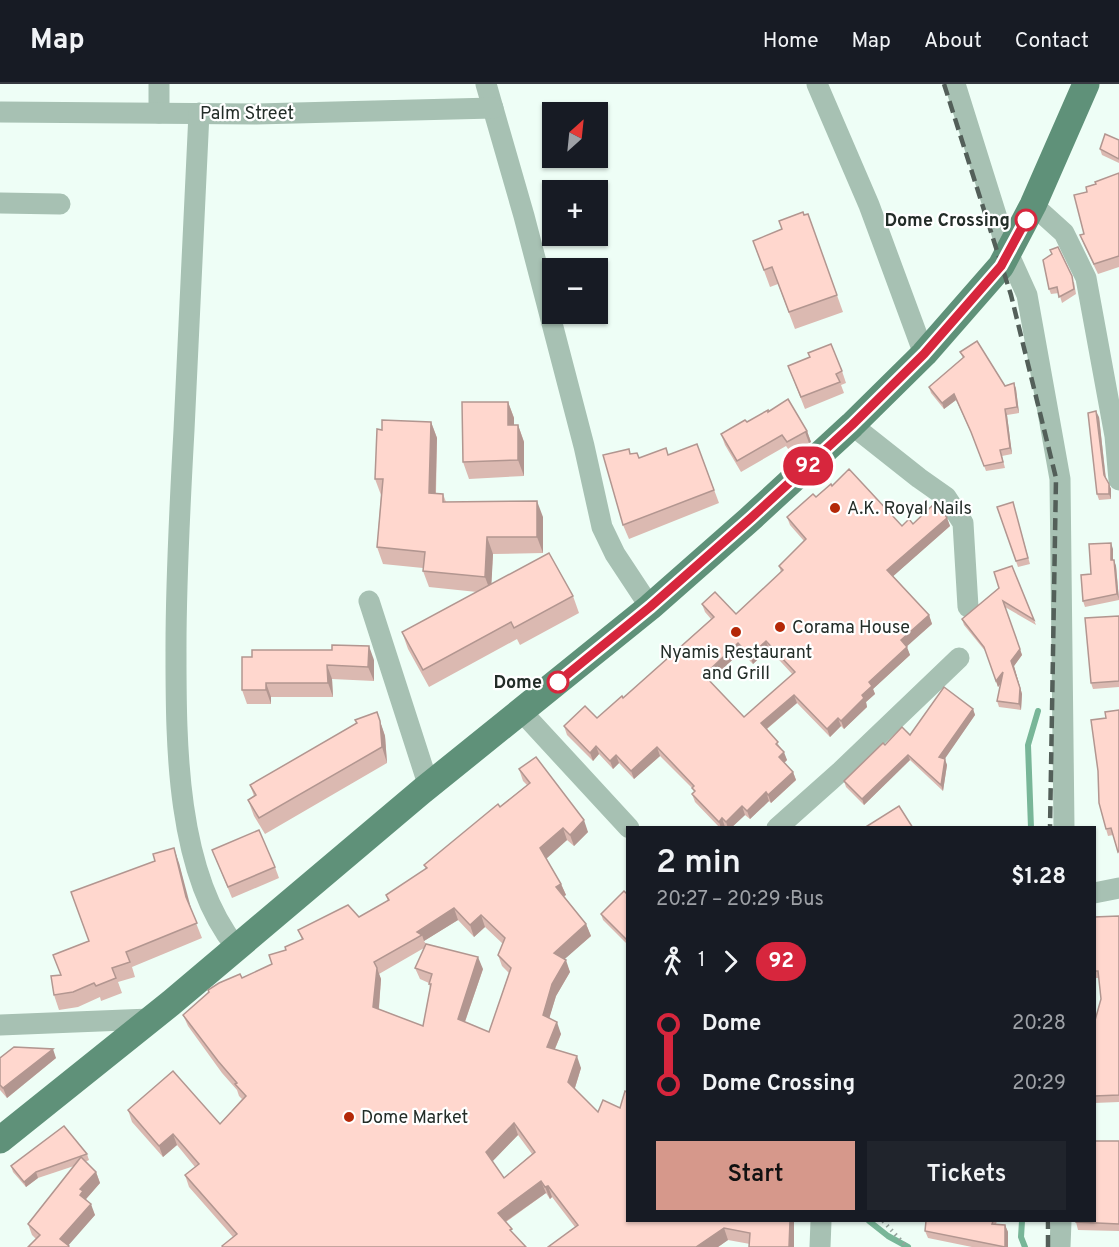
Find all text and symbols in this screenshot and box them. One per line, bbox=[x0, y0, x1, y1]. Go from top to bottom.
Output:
text: Map bbox=[30, 23, 85, 59]
text: Home bbox=[763, 28, 819, 55]
text: Map bbox=[852, 28, 891, 55]
text: About bbox=[924, 28, 982, 55]
text: Contact bbox=[1015, 28, 1089, 55]
north arrow bbox=[542, 102, 608, 168]
map controls bbox=[542, 102, 608, 324]
street label: Palm Street bbox=[200, 103, 294, 126]
button: + bbox=[542, 180, 608, 246]
marker: Dome Crossing bbox=[1015, 209, 1037, 231]
place label: Dome Crossing bbox=[885, 210, 1010, 233]
button: − bbox=[542, 258, 608, 324]
line badge: 92 bbox=[781, 446, 835, 485]
text: 92 bbox=[795, 453, 821, 480]
place label: A.K. Royal Nails bbox=[847, 498, 972, 521]
marker: A.K. Royal Nails bbox=[828, 501, 842, 515]
place label: Corama House bbox=[792, 617, 910, 640]
marker: Corama House bbox=[773, 620, 787, 634]
marker: Nyamis Restaurant and Grill bbox=[729, 625, 743, 639]
place label: Nyamis Restaurant and Grill bbox=[660, 642, 812, 686]
marker: Dome bbox=[547, 671, 569, 693]
place label: Dome bbox=[494, 672, 542, 695]
text: 2 min bbox=[656, 843, 741, 885]
text: $1.28 bbox=[1011, 864, 1066, 891]
text: 20:27 – 20:29 · Bus bbox=[656, 887, 824, 913]
icon: walk bbox=[656, 945, 689, 978]
icon: forward bbox=[714, 945, 747, 978]
text: 1 bbox=[698, 948, 705, 974]
text: 92 bbox=[768, 948, 794, 975]
text: Dome bbox=[702, 1011, 761, 1038]
text: 20:28 bbox=[1012, 1011, 1066, 1037]
text: Dome Crossing bbox=[702, 1071, 855, 1098]
text: 20:29 bbox=[1012, 1071, 1066, 1097]
place label: Dome Market bbox=[361, 1107, 468, 1130]
marker: Dome Market bbox=[342, 1110, 356, 1124]
button: Start bbox=[656, 1141, 855, 1210]
button: Tickets bbox=[867, 1141, 1066, 1210]

